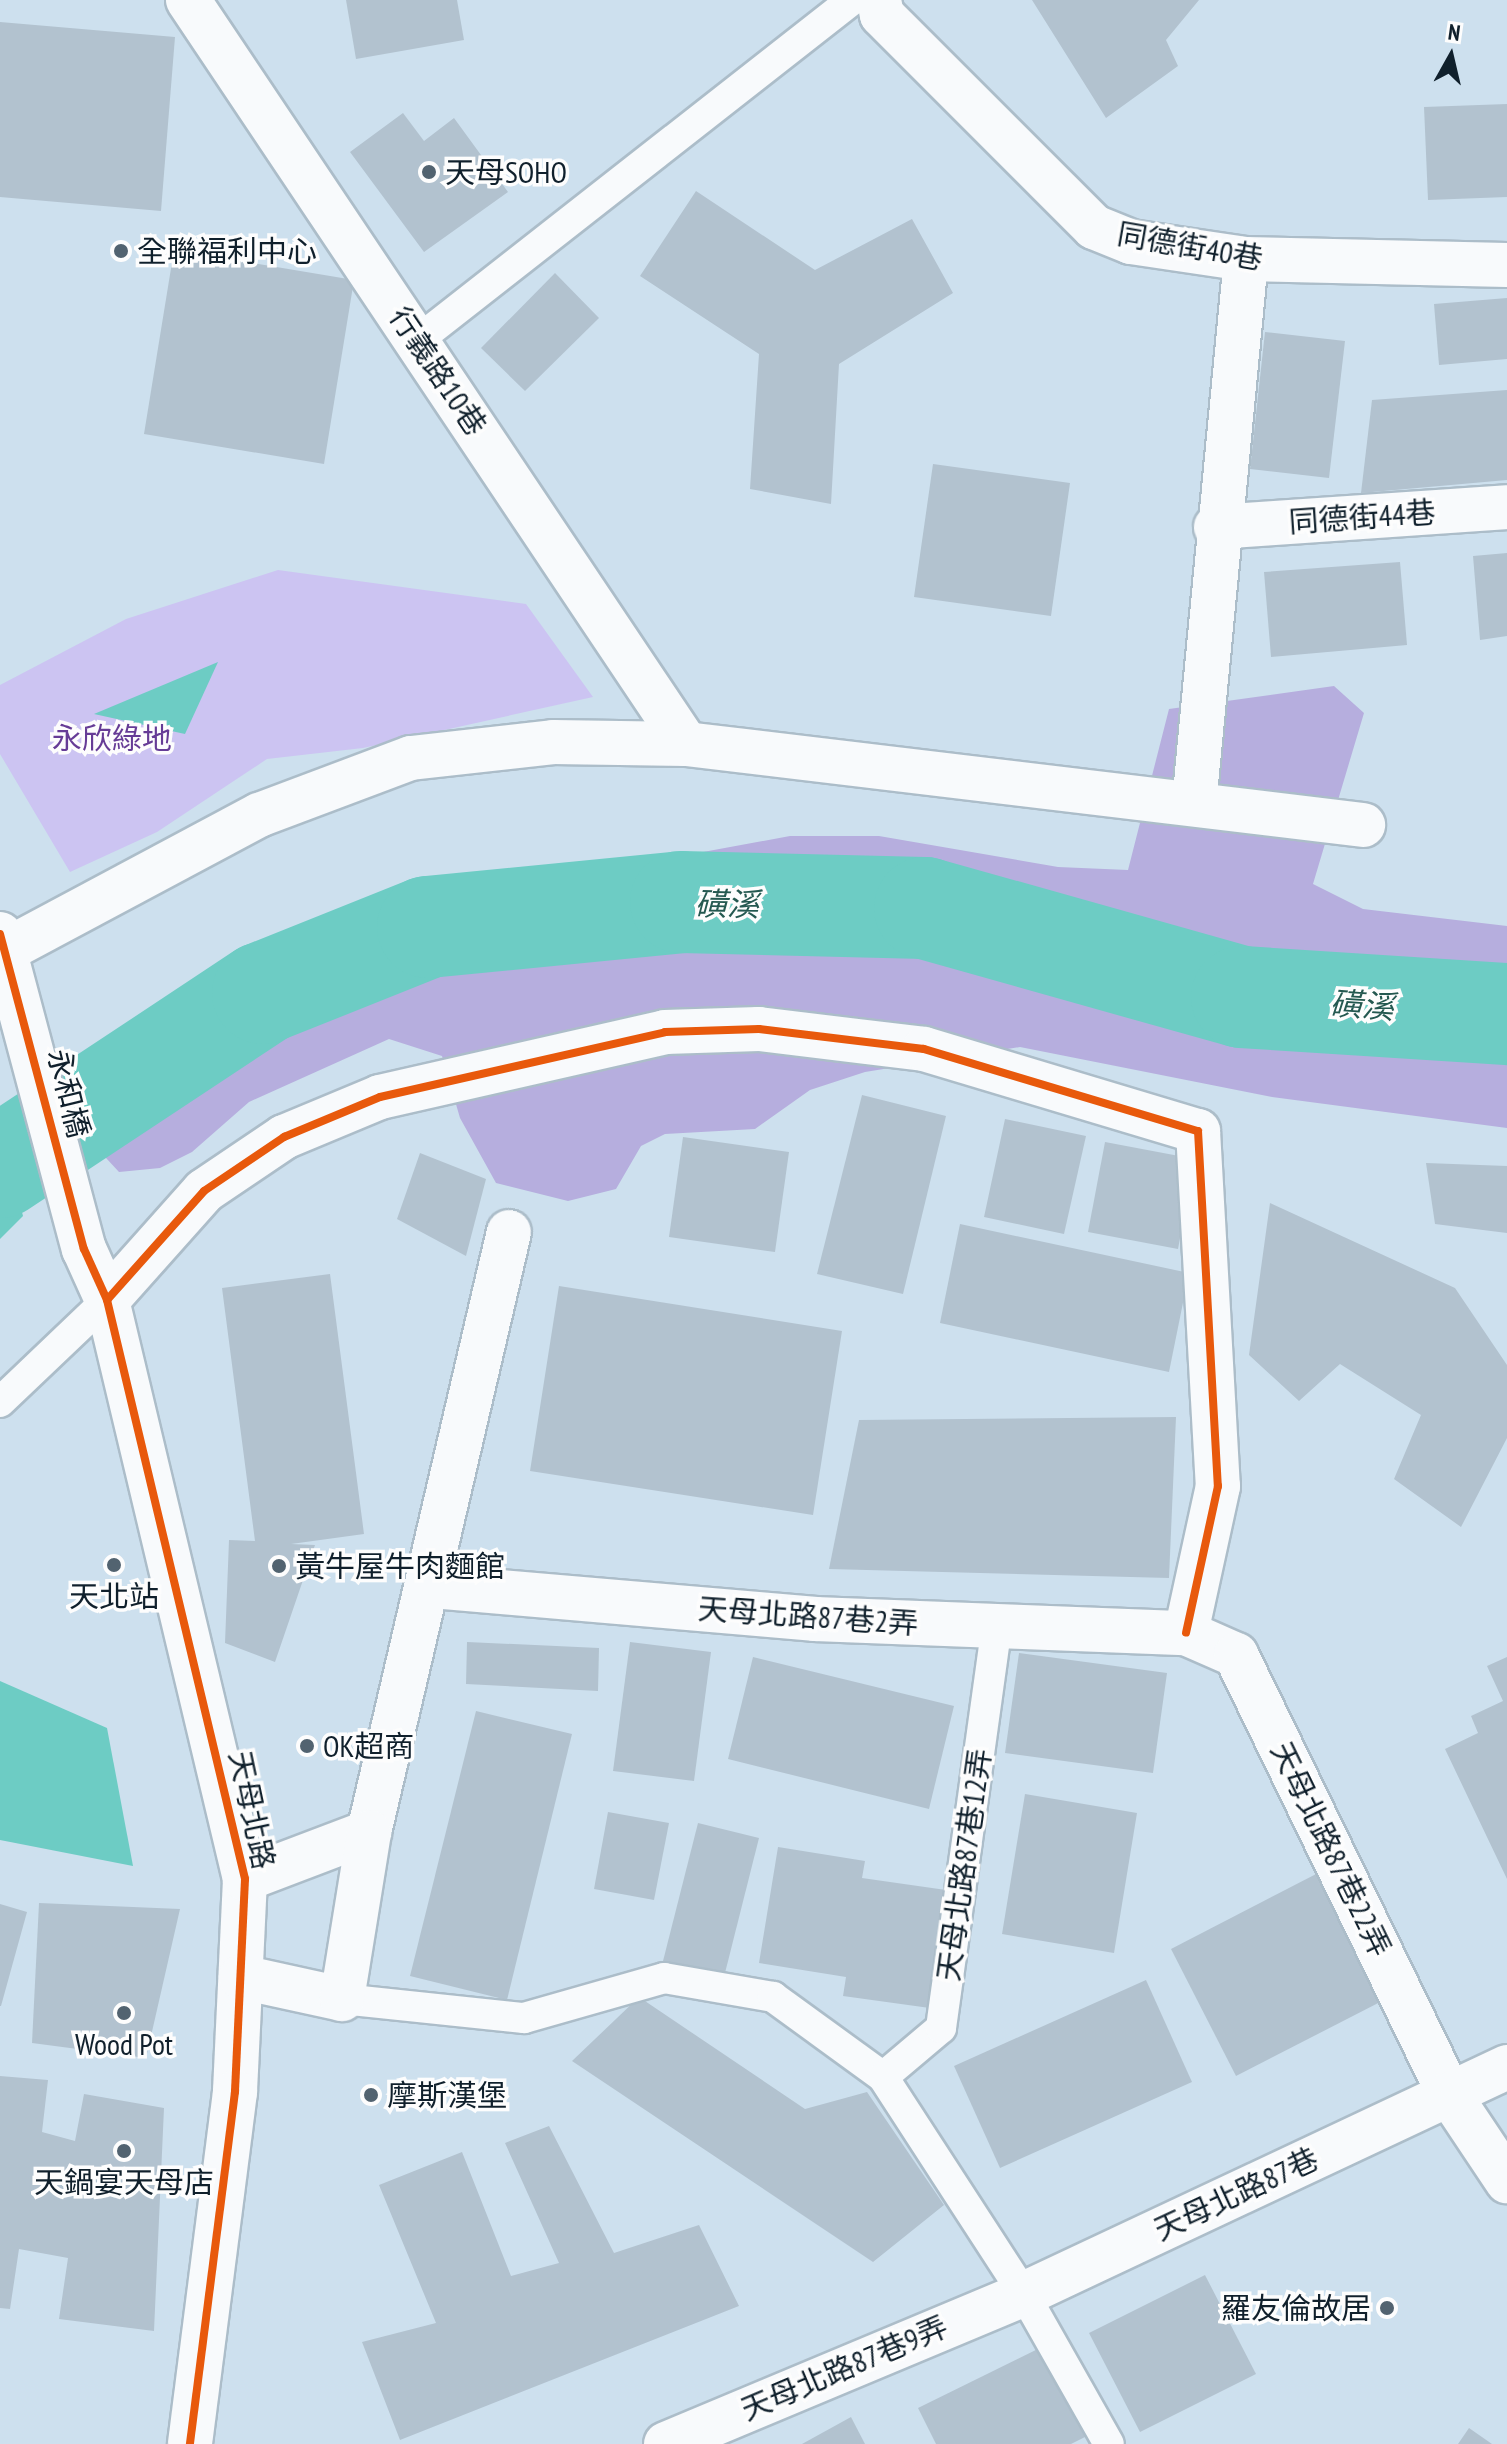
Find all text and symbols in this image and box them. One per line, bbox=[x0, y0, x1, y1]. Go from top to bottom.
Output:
north arrow bbox=[1411, 16, 1491, 96]
text: N bbox=[1446, 18, 1462, 47]
place label: 天母SOHO bbox=[445, 154, 567, 190]
marker: 天母SOHO bbox=[420, 163, 438, 181]
street label: 同德街40巷 bbox=[1114, 216, 1266, 276]
place label: 全聯福利中心 bbox=[137, 233, 317, 269]
marker: 全聯福利中心 bbox=[112, 242, 130, 260]
street label: 行義路10巷 bbox=[382, 300, 494, 442]
street label: 同德街44巷 bbox=[1287, 494, 1437, 540]
park label: 永欣綠地 bbox=[52, 720, 172, 756]
water label: 磺溪 bbox=[695, 884, 759, 924]
water label: 磺溪 bbox=[1329, 984, 1395, 1026]
street label: 永和橋 bbox=[41, 1045, 97, 1141]
place label: 黃牛屋牛肉麵館 bbox=[295, 1548, 505, 1584]
marker: 天北站 bbox=[105, 1556, 123, 1574]
marker: 黃牛屋牛肉麵館 bbox=[270, 1557, 288, 1575]
place label: 天北站 bbox=[69, 1578, 159, 1614]
street label: 天母北路87巷2弄 bbox=[697, 1590, 919, 1642]
place label: OK超商 bbox=[323, 1728, 414, 1764]
street label: 天母北路87巷22弄 bbox=[1264, 1736, 1398, 1962]
marker: OK超商 bbox=[298, 1737, 316, 1755]
street label: 天母北路87巷12弄 bbox=[930, 1747, 998, 1983]
street label: 天母北路 bbox=[222, 1748, 282, 1872]
marker: Wood Pot bbox=[115, 2004, 133, 2022]
place label: Wood Pot bbox=[75, 2026, 173, 2062]
place label: 摩斯漢堡 bbox=[387, 2077, 507, 2113]
marker: 摩斯漢堡 bbox=[362, 2086, 380, 2104]
street label: 天母北路87巷 bbox=[1148, 2140, 1324, 2248]
marker: 天鍋宴天母店 bbox=[115, 2142, 133, 2160]
place label: 天鍋宴天母店 bbox=[34, 2164, 214, 2200]
place label: 羅友倫故居 bbox=[1221, 2290, 1371, 2326]
marker: 羅友倫故居 bbox=[1378, 2299, 1396, 2317]
street label: 天母北路87巷9弄 bbox=[735, 2308, 953, 2428]

